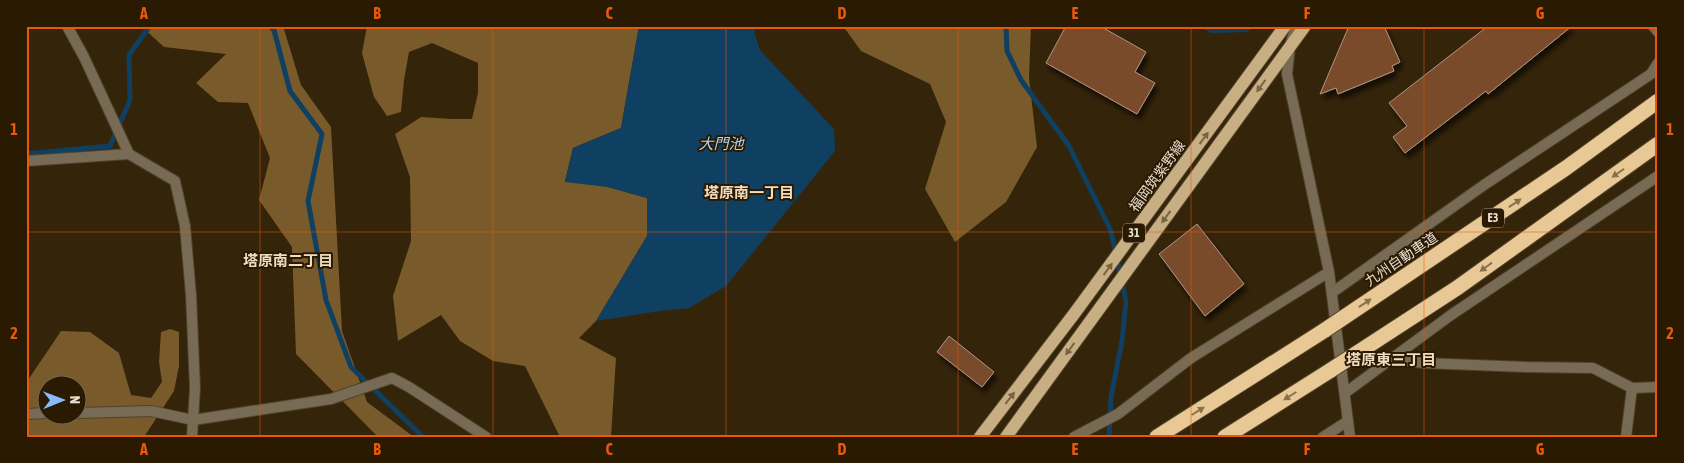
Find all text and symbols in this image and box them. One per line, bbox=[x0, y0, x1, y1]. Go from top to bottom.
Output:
text: A bbox=[139, 4, 148, 22]
text: B bbox=[373, 4, 381, 22]
text: C bbox=[605, 4, 613, 22]
text: D bbox=[838, 4, 847, 22]
text: E bbox=[1072, 4, 1079, 22]
text: F bbox=[1304, 4, 1311, 22]
text: G bbox=[1536, 4, 1545, 22]
one-way arrow bbox=[1256, 79, 1267, 92]
text: 1 bbox=[10, 120, 18, 138]
text: 1 bbox=[1666, 120, 1674, 138]
one-way arrow bbox=[1199, 131, 1209, 144]
water label: 大門池 bbox=[698, 135, 745, 152]
street label: 福岡筑紫野線 bbox=[1126, 137, 1188, 215]
one-way arrow bbox=[1611, 168, 1625, 178]
district label: 塔原南一丁目 bbox=[704, 184, 794, 201]
one-way arrow bbox=[1508, 198, 1521, 208]
road number: E3 bbox=[1482, 208, 1504, 228]
one-way arrow bbox=[1161, 210, 1171, 224]
road number: 31 bbox=[1123, 224, 1145, 242]
street label: 九州自動車道 bbox=[1362, 229, 1440, 289]
district label: 塔原南二丁目 bbox=[243, 252, 333, 269]
one-way arrow bbox=[1103, 262, 1113, 275]
one-way arrow bbox=[1479, 262, 1493, 272]
one-way arrow bbox=[1359, 298, 1372, 308]
text: 2 bbox=[10, 324, 18, 342]
text: 2 bbox=[1666, 324, 1674, 342]
one-way arrow bbox=[1066, 342, 1076, 355]
district label: 塔原東三丁目 bbox=[1346, 351, 1436, 368]
north arrow bbox=[38, 376, 88, 426]
one-way arrow bbox=[1283, 391, 1296, 401]
one-way arrow bbox=[1004, 392, 1015, 405]
text: N bbox=[67, 396, 83, 404]
one-way arrow bbox=[1191, 406, 1205, 415]
text: A bbox=[139, 440, 148, 458]
text: B bbox=[373, 440, 381, 458]
text: C bbox=[605, 440, 613, 458]
text: D bbox=[838, 440, 847, 458]
text: E bbox=[1072, 440, 1079, 458]
text: F bbox=[1304, 440, 1311, 458]
text: G bbox=[1536, 440, 1545, 458]

